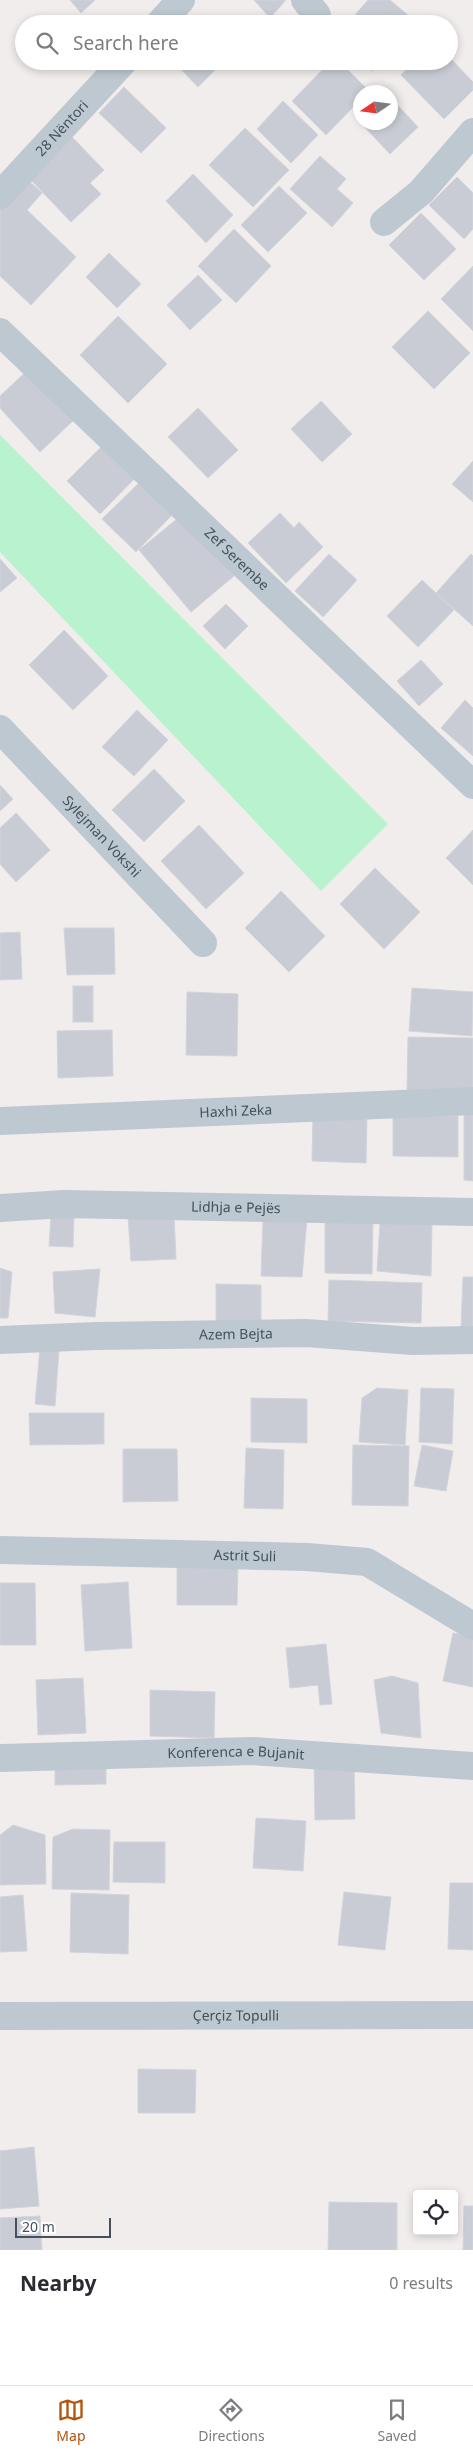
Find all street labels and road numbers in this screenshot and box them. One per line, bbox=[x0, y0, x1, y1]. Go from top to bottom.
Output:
street label: 28 Nëntori bbox=[31, 96, 92, 160]
street label: Zef Serembe bbox=[201, 523, 274, 594]
street label: Sylejman Vokshi bbox=[59, 791, 146, 881]
street label: Haxhi Zeka bbox=[199, 1100, 273, 1122]
street label: Lidhja e Pejës bbox=[191, 1196, 281, 1217]
street label: Azem Bejta bbox=[199, 1323, 273, 1344]
street label: Astrit Suli bbox=[214, 1545, 276, 1565]
street label: Konferenca e Bujanit bbox=[167, 1741, 305, 1764]
street label: Çerçiz Topulli bbox=[193, 2005, 279, 2025]

